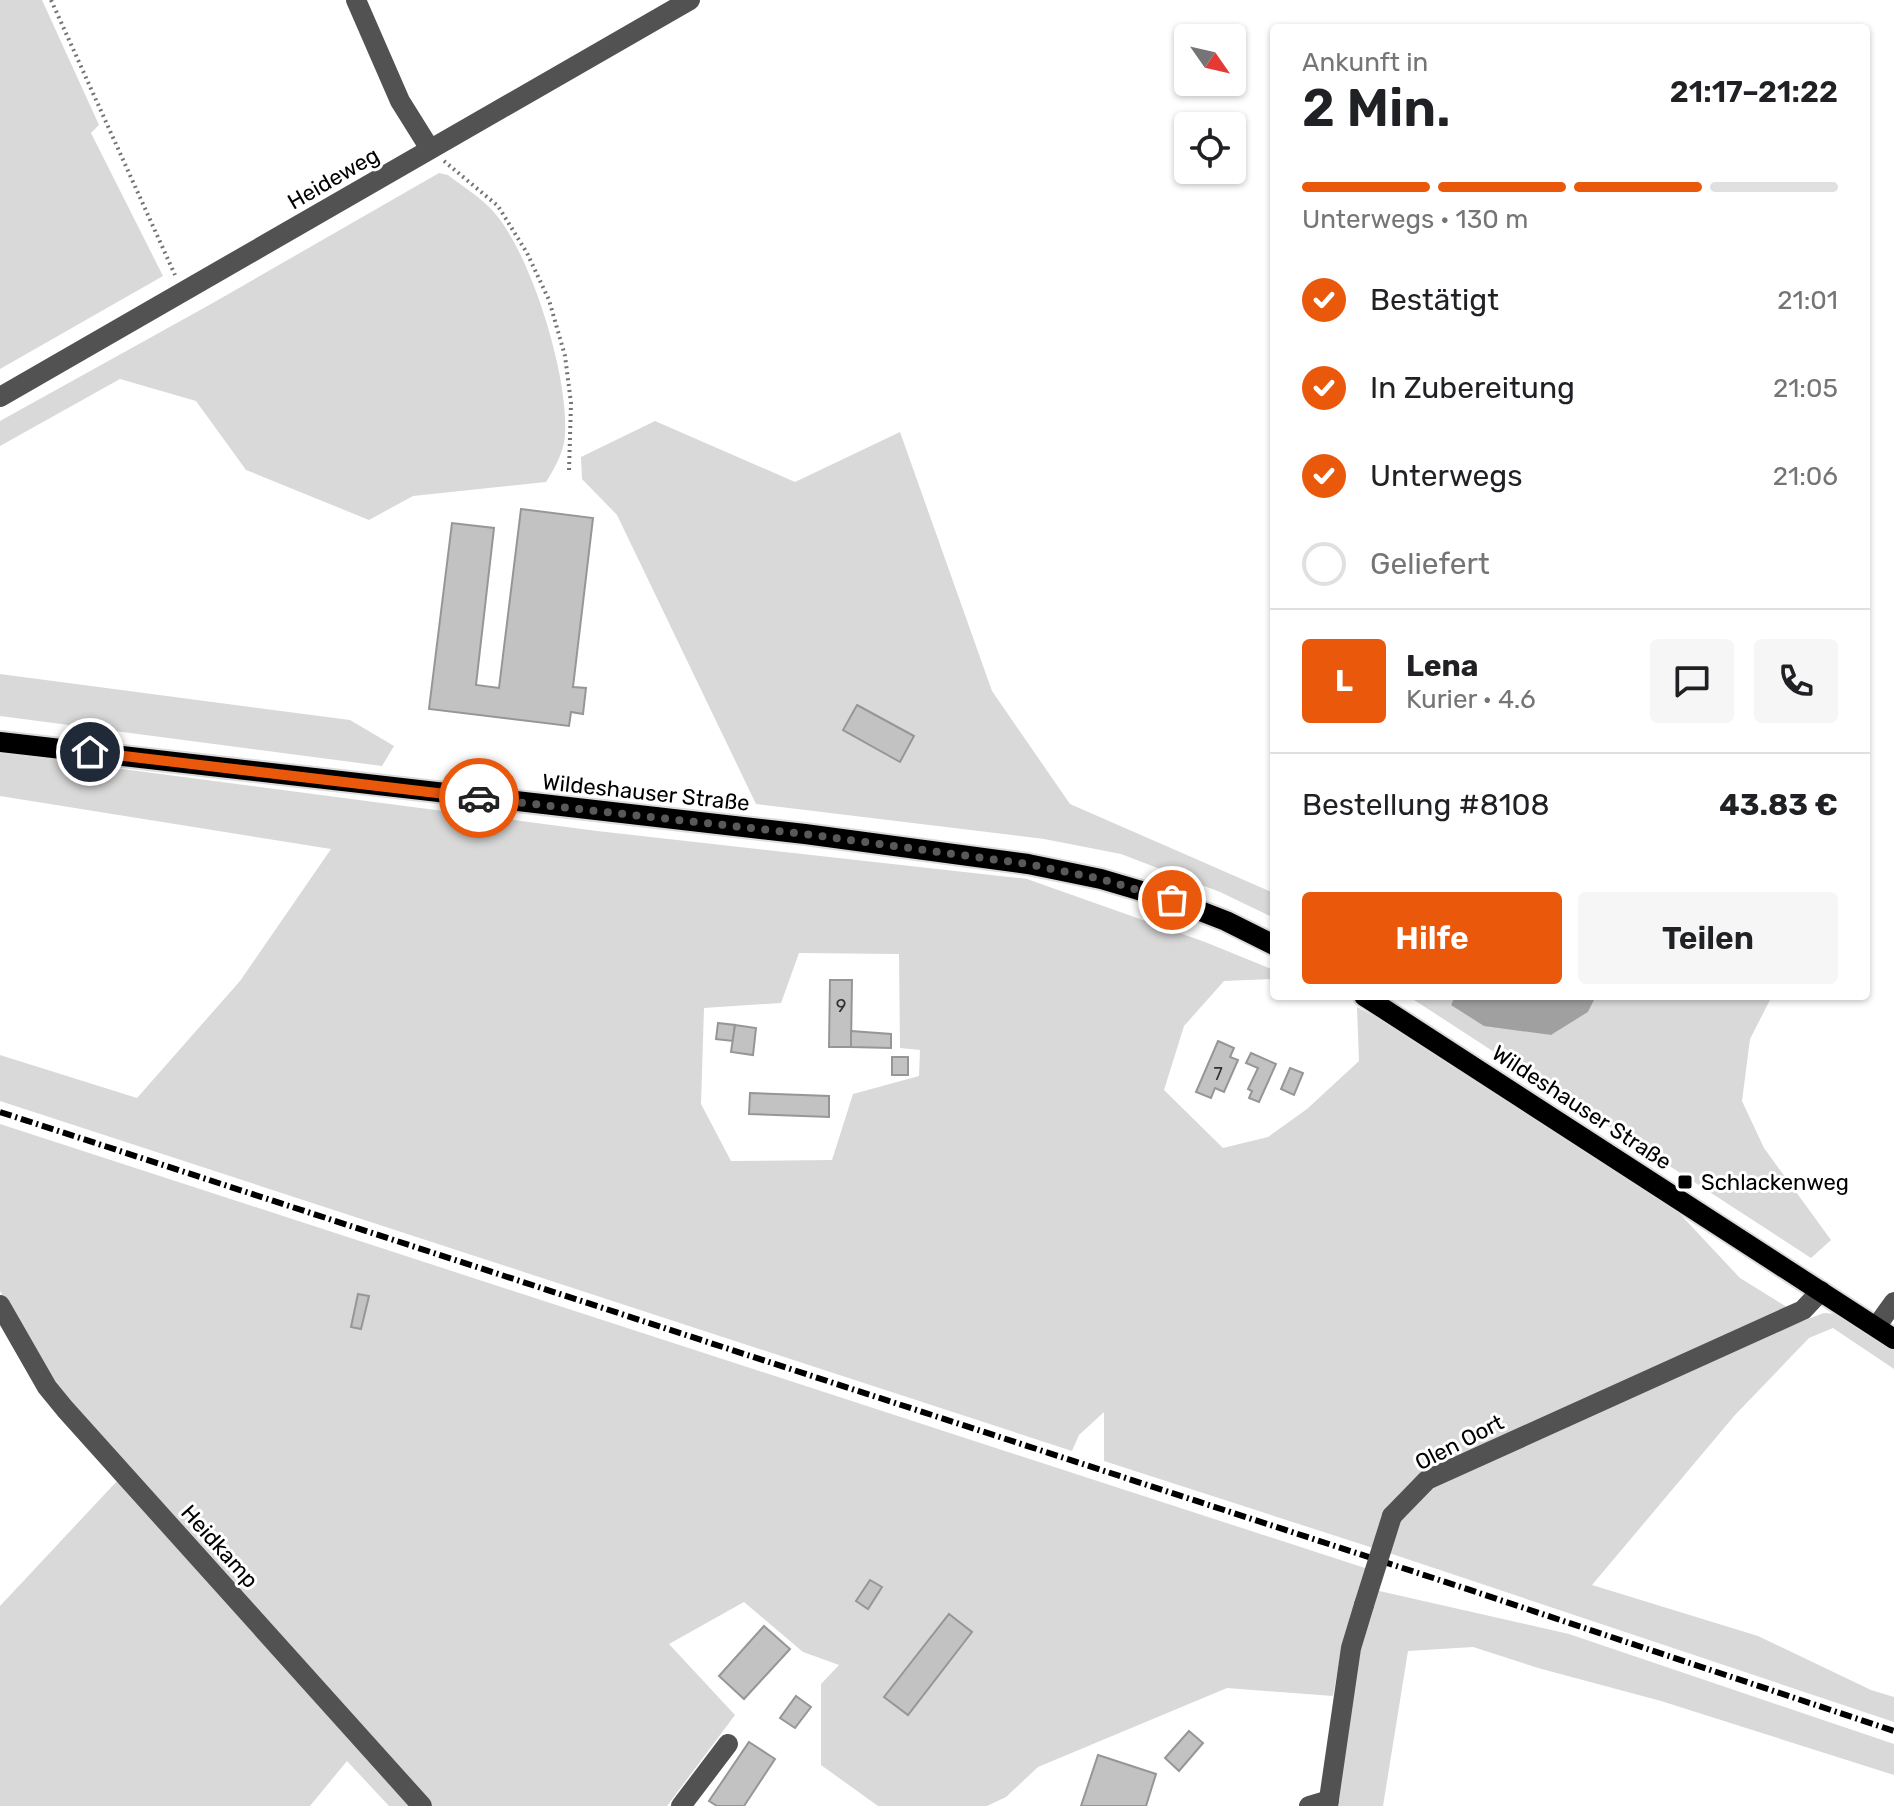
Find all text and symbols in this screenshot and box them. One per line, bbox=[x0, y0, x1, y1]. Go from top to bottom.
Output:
north arrow bbox=[1174, 24, 1246, 96]
map controls bbox=[1174, 24, 1246, 184]
text: Ankunft in bbox=[1302, 47, 1428, 78]
text: 21:17–21:22 bbox=[1670, 74, 1838, 110]
text: 2 Min. bbox=[1302, 77, 1451, 139]
button: locate bbox=[1174, 112, 1246, 184]
street label: Heideweg bbox=[283, 141, 384, 215]
text: Unterwegs · 130 m bbox=[1302, 204, 1528, 235]
icon: check bbox=[1302, 278, 1346, 322]
text: Bestätigt bbox=[1370, 282, 1499, 318]
text: 21:01 bbox=[1777, 285, 1838, 316]
icon: check bbox=[1302, 366, 1346, 410]
text: In Zubereitung bbox=[1370, 370, 1575, 406]
text: 21:05 bbox=[1773, 373, 1838, 404]
icon: check bbox=[1302, 454, 1346, 498]
text: Unterwegs bbox=[1370, 458, 1523, 494]
text: 21:06 bbox=[1773, 461, 1838, 492]
text: Geliefert bbox=[1370, 546, 1490, 582]
button: chat bbox=[1650, 639, 1734, 723]
button: phone bbox=[1754, 639, 1838, 723]
text: Lena bbox=[1406, 648, 1479, 684]
text: L bbox=[1335, 663, 1353, 699]
text: Kurier · 4.6 bbox=[1406, 684, 1536, 715]
pin bbox=[56, 718, 124, 786]
icon: home bbox=[68, 730, 112, 774]
courier bbox=[439, 758, 519, 838]
street label: Wildeshauser Straße bbox=[541, 768, 751, 817]
icon: car bbox=[457, 776, 501, 820]
text: Bestellung #8108 bbox=[1302, 787, 1550, 823]
text: 43.83 € bbox=[1719, 787, 1838, 823]
pin bbox=[1138, 866, 1206, 934]
icon: bag bbox=[1150, 878, 1194, 922]
button: Hilfe bbox=[1302, 892, 1562, 984]
button: Teilen bbox=[1578, 892, 1838, 984]
house number: 9 bbox=[836, 995, 846, 1017]
street label: Wildeshauser Straße bbox=[1487, 1039, 1676, 1175]
house number: 7 bbox=[1213, 1063, 1223, 1085]
place label: Schlackenweg bbox=[1701, 1169, 1849, 1196]
marker: Schlackenweg bbox=[1676, 1173, 1694, 1191]
street label: Olen Oort bbox=[1410, 1409, 1508, 1476]
street label: Heidkamp bbox=[175, 1499, 264, 1593]

